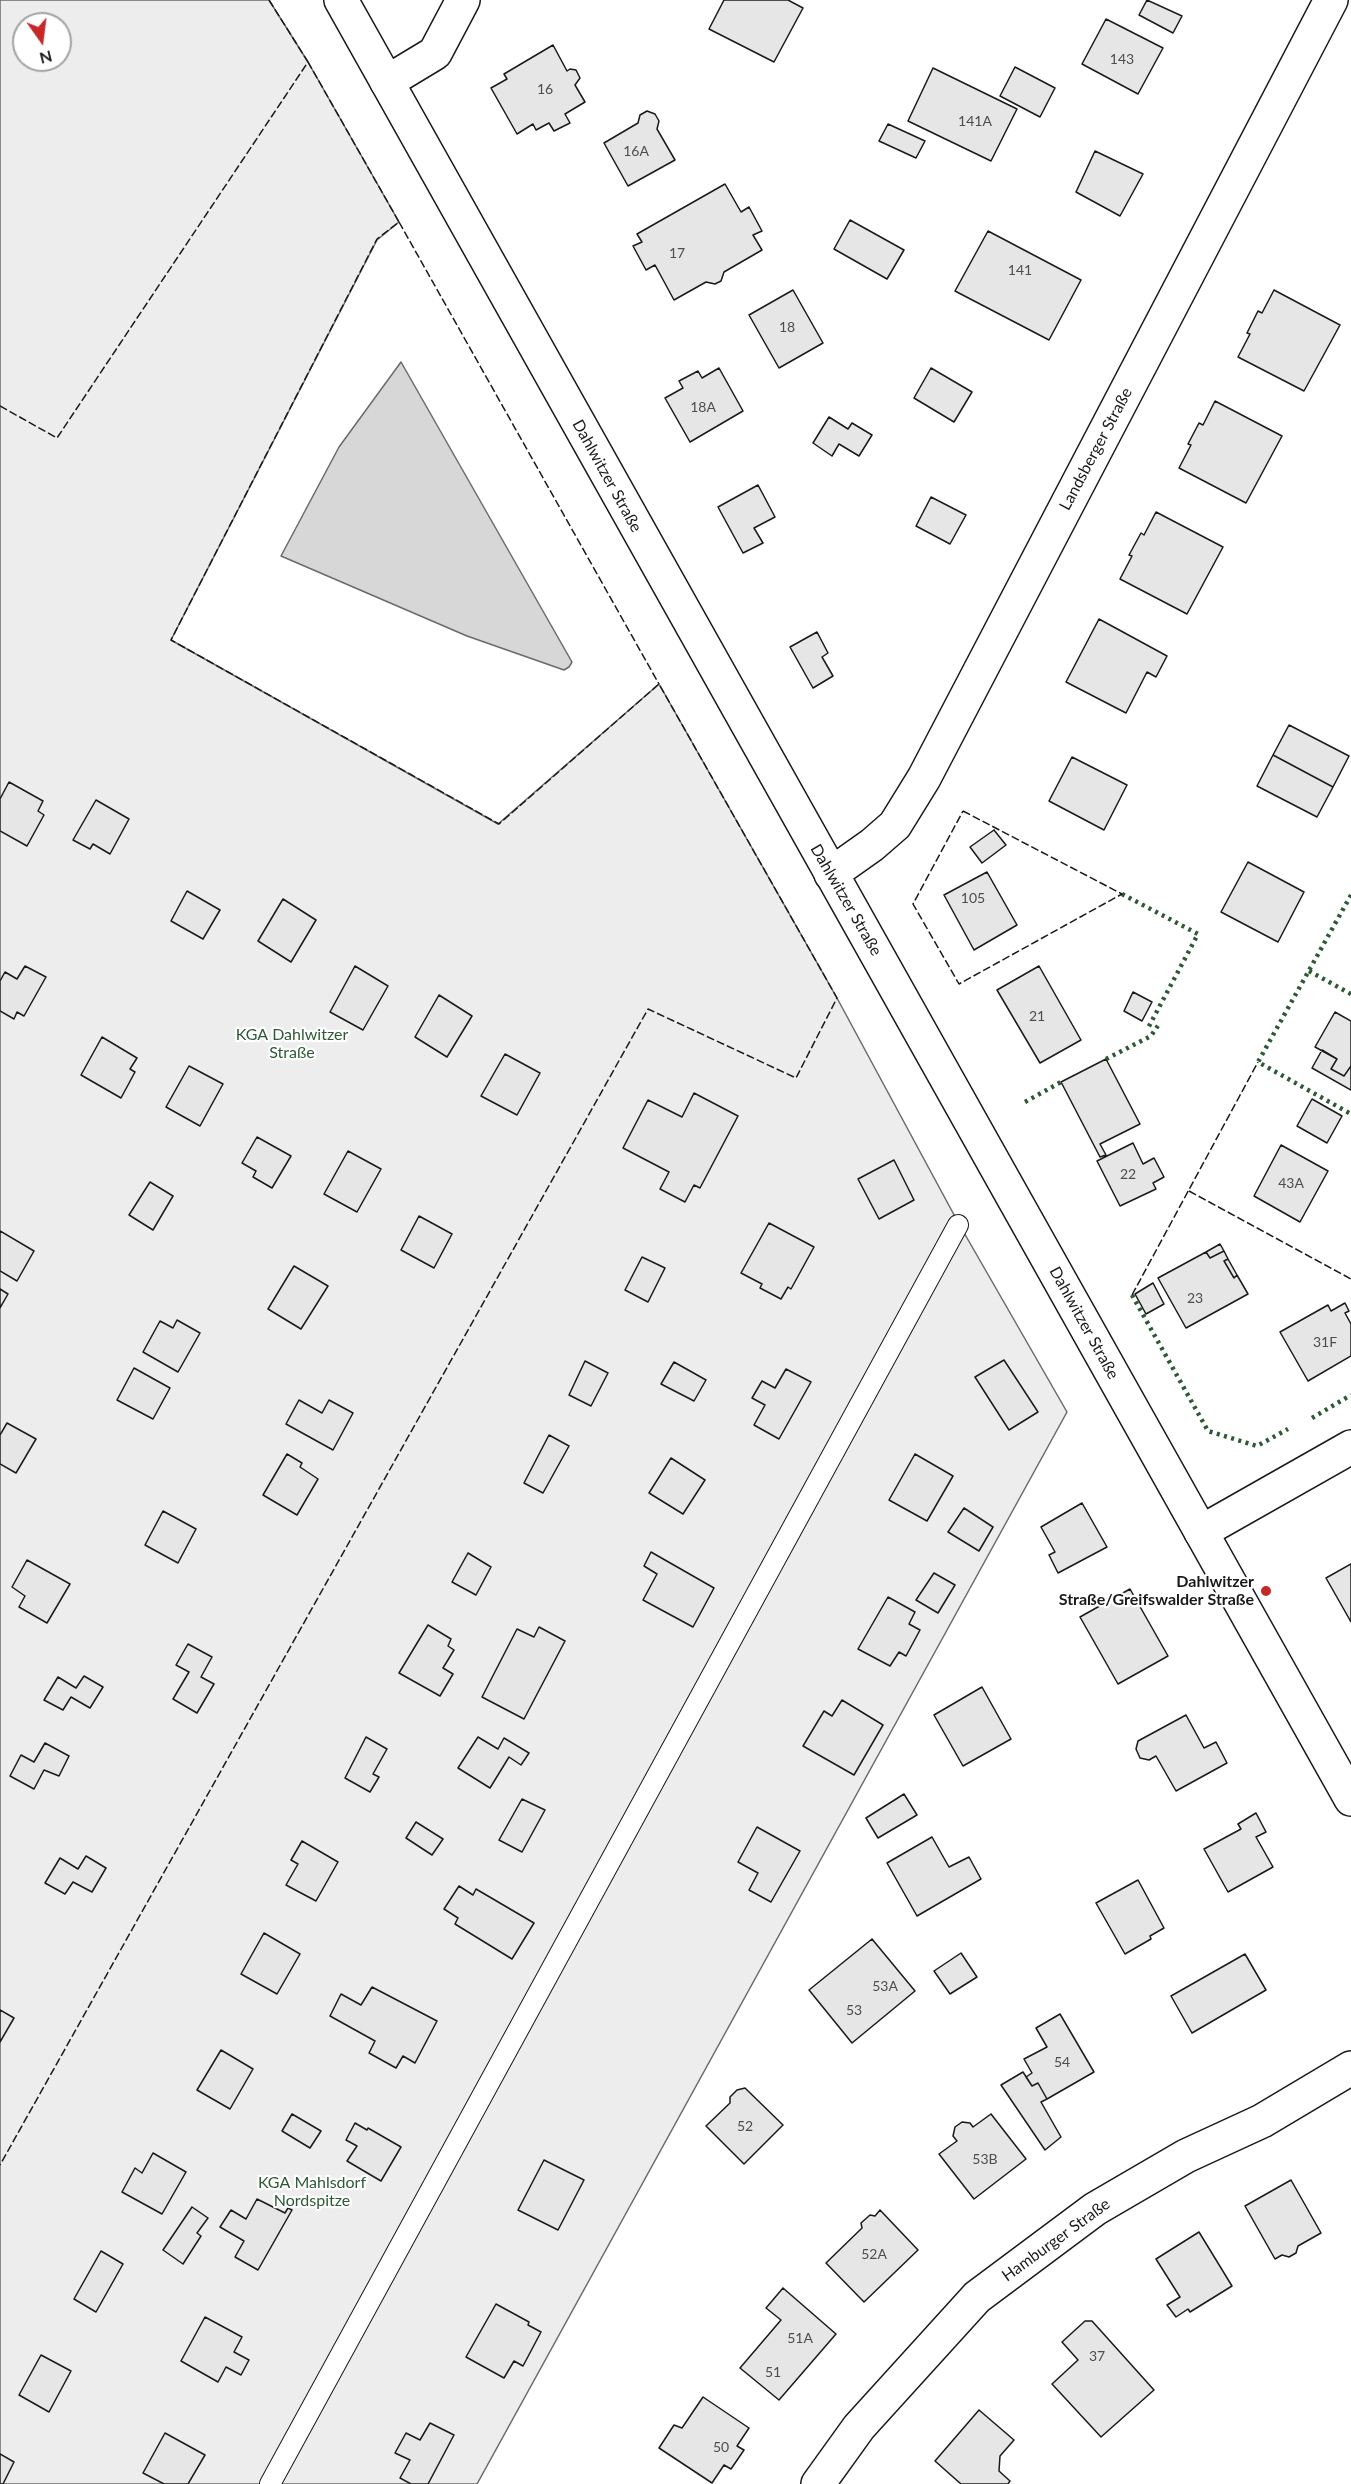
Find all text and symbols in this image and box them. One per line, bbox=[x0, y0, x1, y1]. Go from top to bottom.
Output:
north arrow bbox=[12, 12, 72, 72]
text: N bbox=[38, 47, 54, 69]
house number: 143 bbox=[1110, 51, 1134, 67]
house number: 16 bbox=[537, 81, 553, 97]
house number: 141A bbox=[958, 113, 992, 129]
house number: 16A bbox=[623, 143, 649, 159]
house number: 17 bbox=[669, 245, 685, 261]
house number: 141 bbox=[1008, 262, 1032, 278]
house number: 18 bbox=[779, 319, 795, 335]
street label: Landsberger Straße bbox=[1056, 384, 1136, 514]
house number: 18A bbox=[690, 399, 716, 415]
street label: Dahlwitzer Straße bbox=[568, 416, 646, 536]
street label: Dahlwitzer Straße bbox=[806, 841, 886, 959]
house number: 105 bbox=[961, 890, 985, 906]
house number: 21 bbox=[1029, 1008, 1045, 1024]
park label: KGA Dahlwitzer Straße bbox=[236, 1025, 348, 1063]
house number: 22 bbox=[1120, 1166, 1136, 1182]
house number: 43A bbox=[1278, 1175, 1304, 1191]
street label: Dahlwitzer Straße bbox=[1045, 1263, 1123, 1383]
house number: 23 bbox=[1187, 1290, 1203, 1306]
house number: 31F bbox=[1313, 1334, 1337, 1350]
place label: Dahlwitzer Straße/Greifswalder Straße bbox=[1059, 1572, 1254, 1610]
marker: Dahlwitzer Straße/Greifswalder Straße bbox=[1259, 1584, 1273, 1598]
house number: 53A bbox=[872, 1978, 898, 1994]
house number: 53 bbox=[846, 2002, 862, 2018]
house number: 54 bbox=[1054, 2054, 1070, 2070]
house number: 52 bbox=[737, 2118, 753, 2134]
house number: 53B bbox=[972, 2151, 998, 2167]
park label: KGA Mahlsdorf Nordspitze bbox=[258, 2173, 366, 2211]
street label: Hamburger Straße bbox=[998, 2194, 1114, 2286]
house number: 52A bbox=[861, 2246, 887, 2262]
house number: 51A bbox=[787, 2330, 813, 2346]
house number: 37 bbox=[1089, 2348, 1105, 2364]
house number: 51 bbox=[765, 2364, 781, 2380]
house number: 50 bbox=[713, 2439, 729, 2455]

